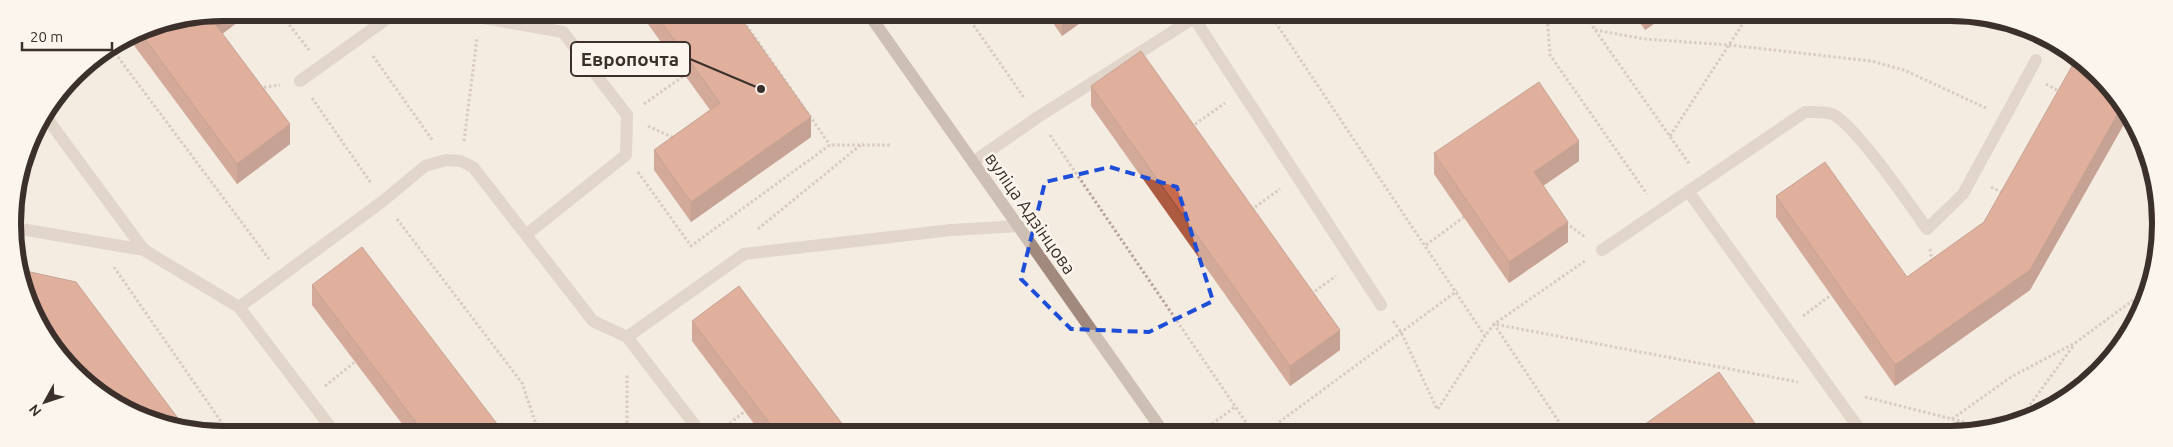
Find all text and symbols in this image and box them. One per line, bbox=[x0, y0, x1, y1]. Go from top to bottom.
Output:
scale bar bbox=[22, 20, 112, 52]
text: 20 m bbox=[30, 28, 63, 45]
callout: Европочта bbox=[571, 42, 690, 76]
text: Европочта bbox=[581, 48, 679, 70]
street label: вуліца Адзінцова bbox=[982, 149, 1080, 277]
north arrow bbox=[20, 377, 70, 427]
text: N bbox=[26, 401, 45, 420]

